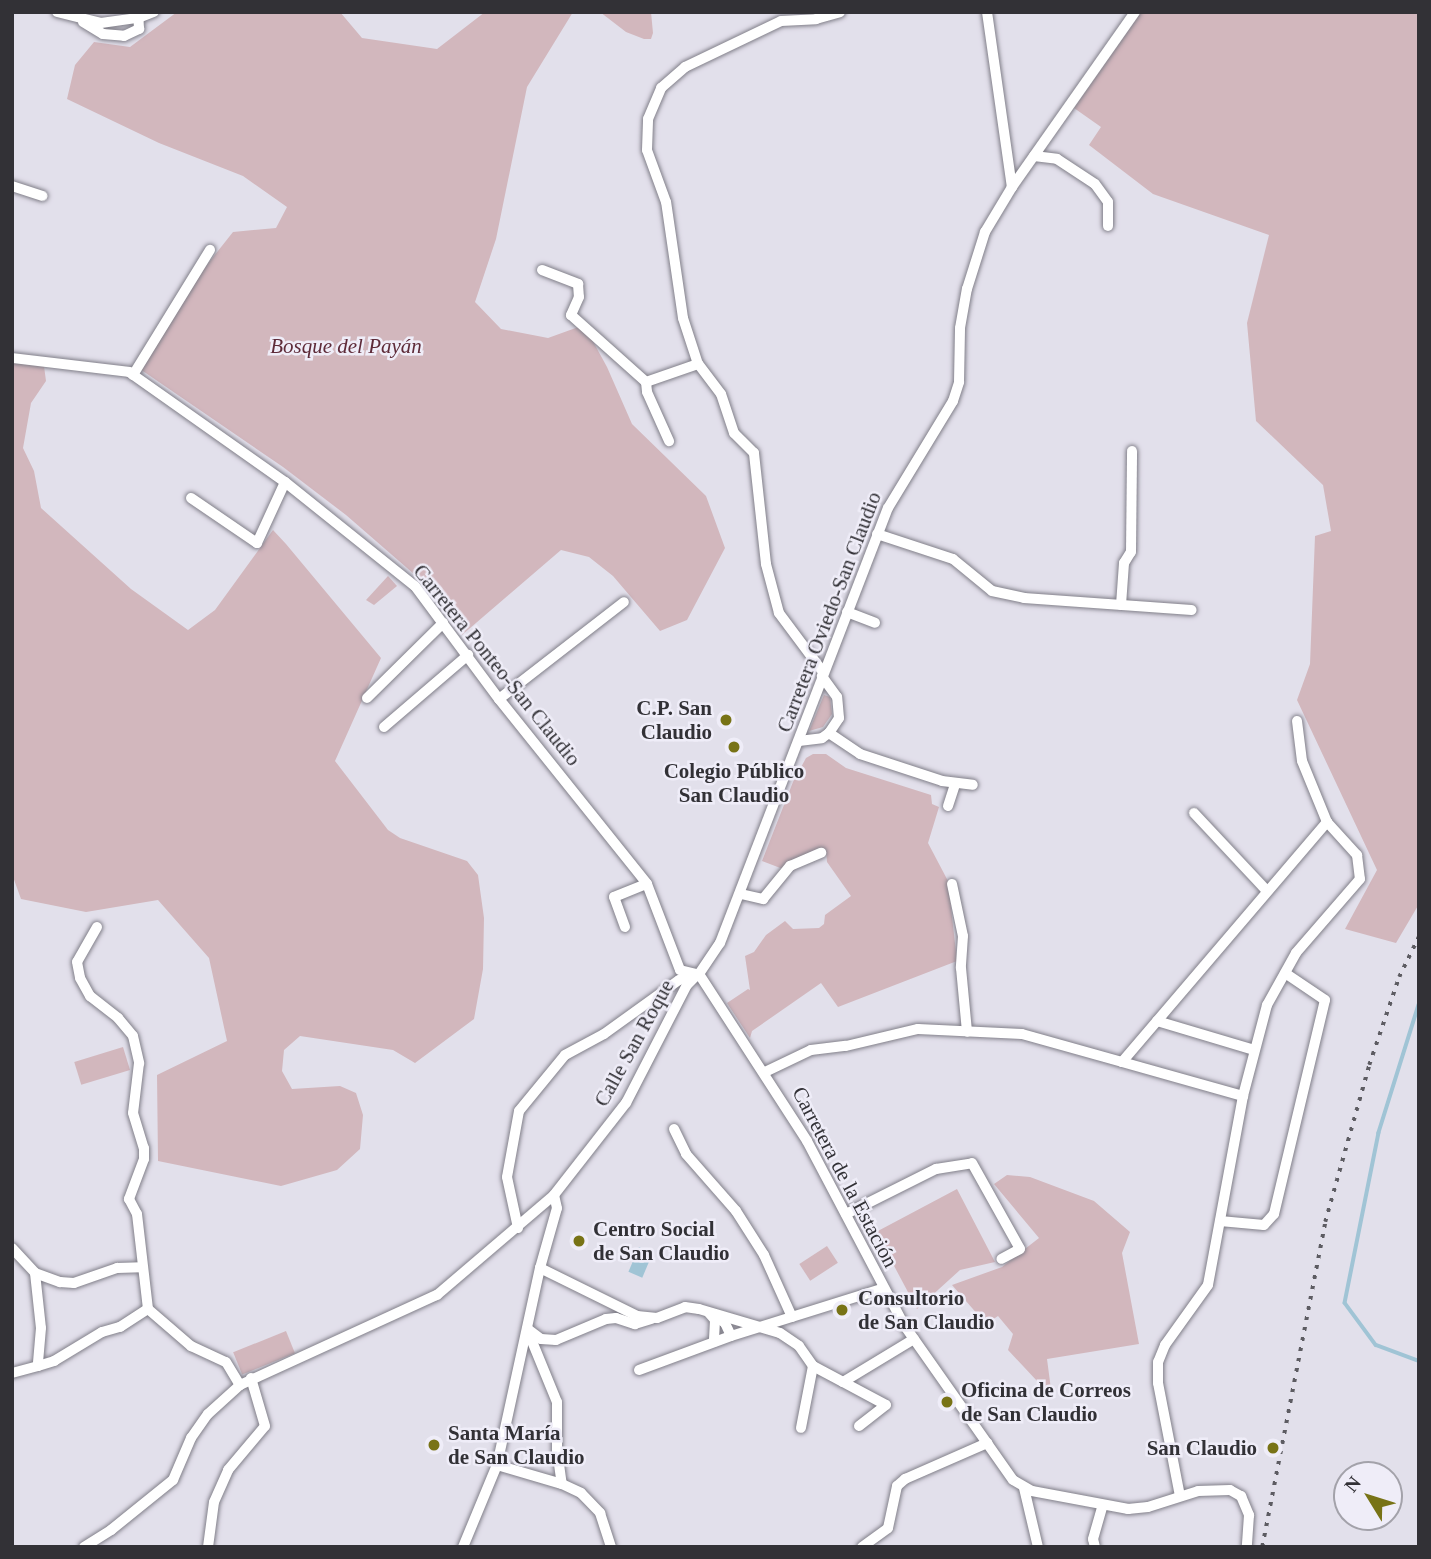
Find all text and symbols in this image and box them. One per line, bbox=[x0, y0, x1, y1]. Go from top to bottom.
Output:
park label: Bosque del Payán bbox=[270, 333, 422, 359]
street label: Carretera Oviedo-San Claudio bbox=[771, 488, 887, 736]
street label: Carretera Ponteo-San Claudio bbox=[408, 559, 586, 771]
place label: C.P. San Claudio bbox=[636, 695, 712, 745]
marker: C.P. San Claudio bbox=[718, 712, 734, 728]
marker: Colegio Público San Claudio bbox=[726, 739, 742, 755]
place label: Colegio Público San Claudio bbox=[664, 758, 804, 808]
street label: Calle San Roque bbox=[589, 975, 679, 1111]
street label: Carretera de la Estación bbox=[787, 1082, 903, 1272]
place label: Centro Social de San Claudio bbox=[593, 1216, 730, 1266]
marker: Centro Social de San Claudio bbox=[571, 1233, 587, 1249]
place label: Consultorio de San Claudio bbox=[858, 1285, 995, 1335]
marker: Consultorio de San Claudio bbox=[832, 1300, 852, 1320]
place label: Oficina de Correos de San Claudio bbox=[961, 1377, 1131, 1427]
marker: Oficina de Correos de San Claudio bbox=[939, 1394, 955, 1410]
place label: Santa María de San Claudio bbox=[448, 1420, 585, 1470]
place label: San Claudio bbox=[1147, 1435, 1257, 1461]
marker: Santa María de San Claudio bbox=[426, 1437, 442, 1453]
marker: San Claudio bbox=[1263, 1438, 1283, 1458]
north arrow bbox=[1333, 1461, 1403, 1531]
text: N bbox=[1340, 1472, 1365, 1496]

